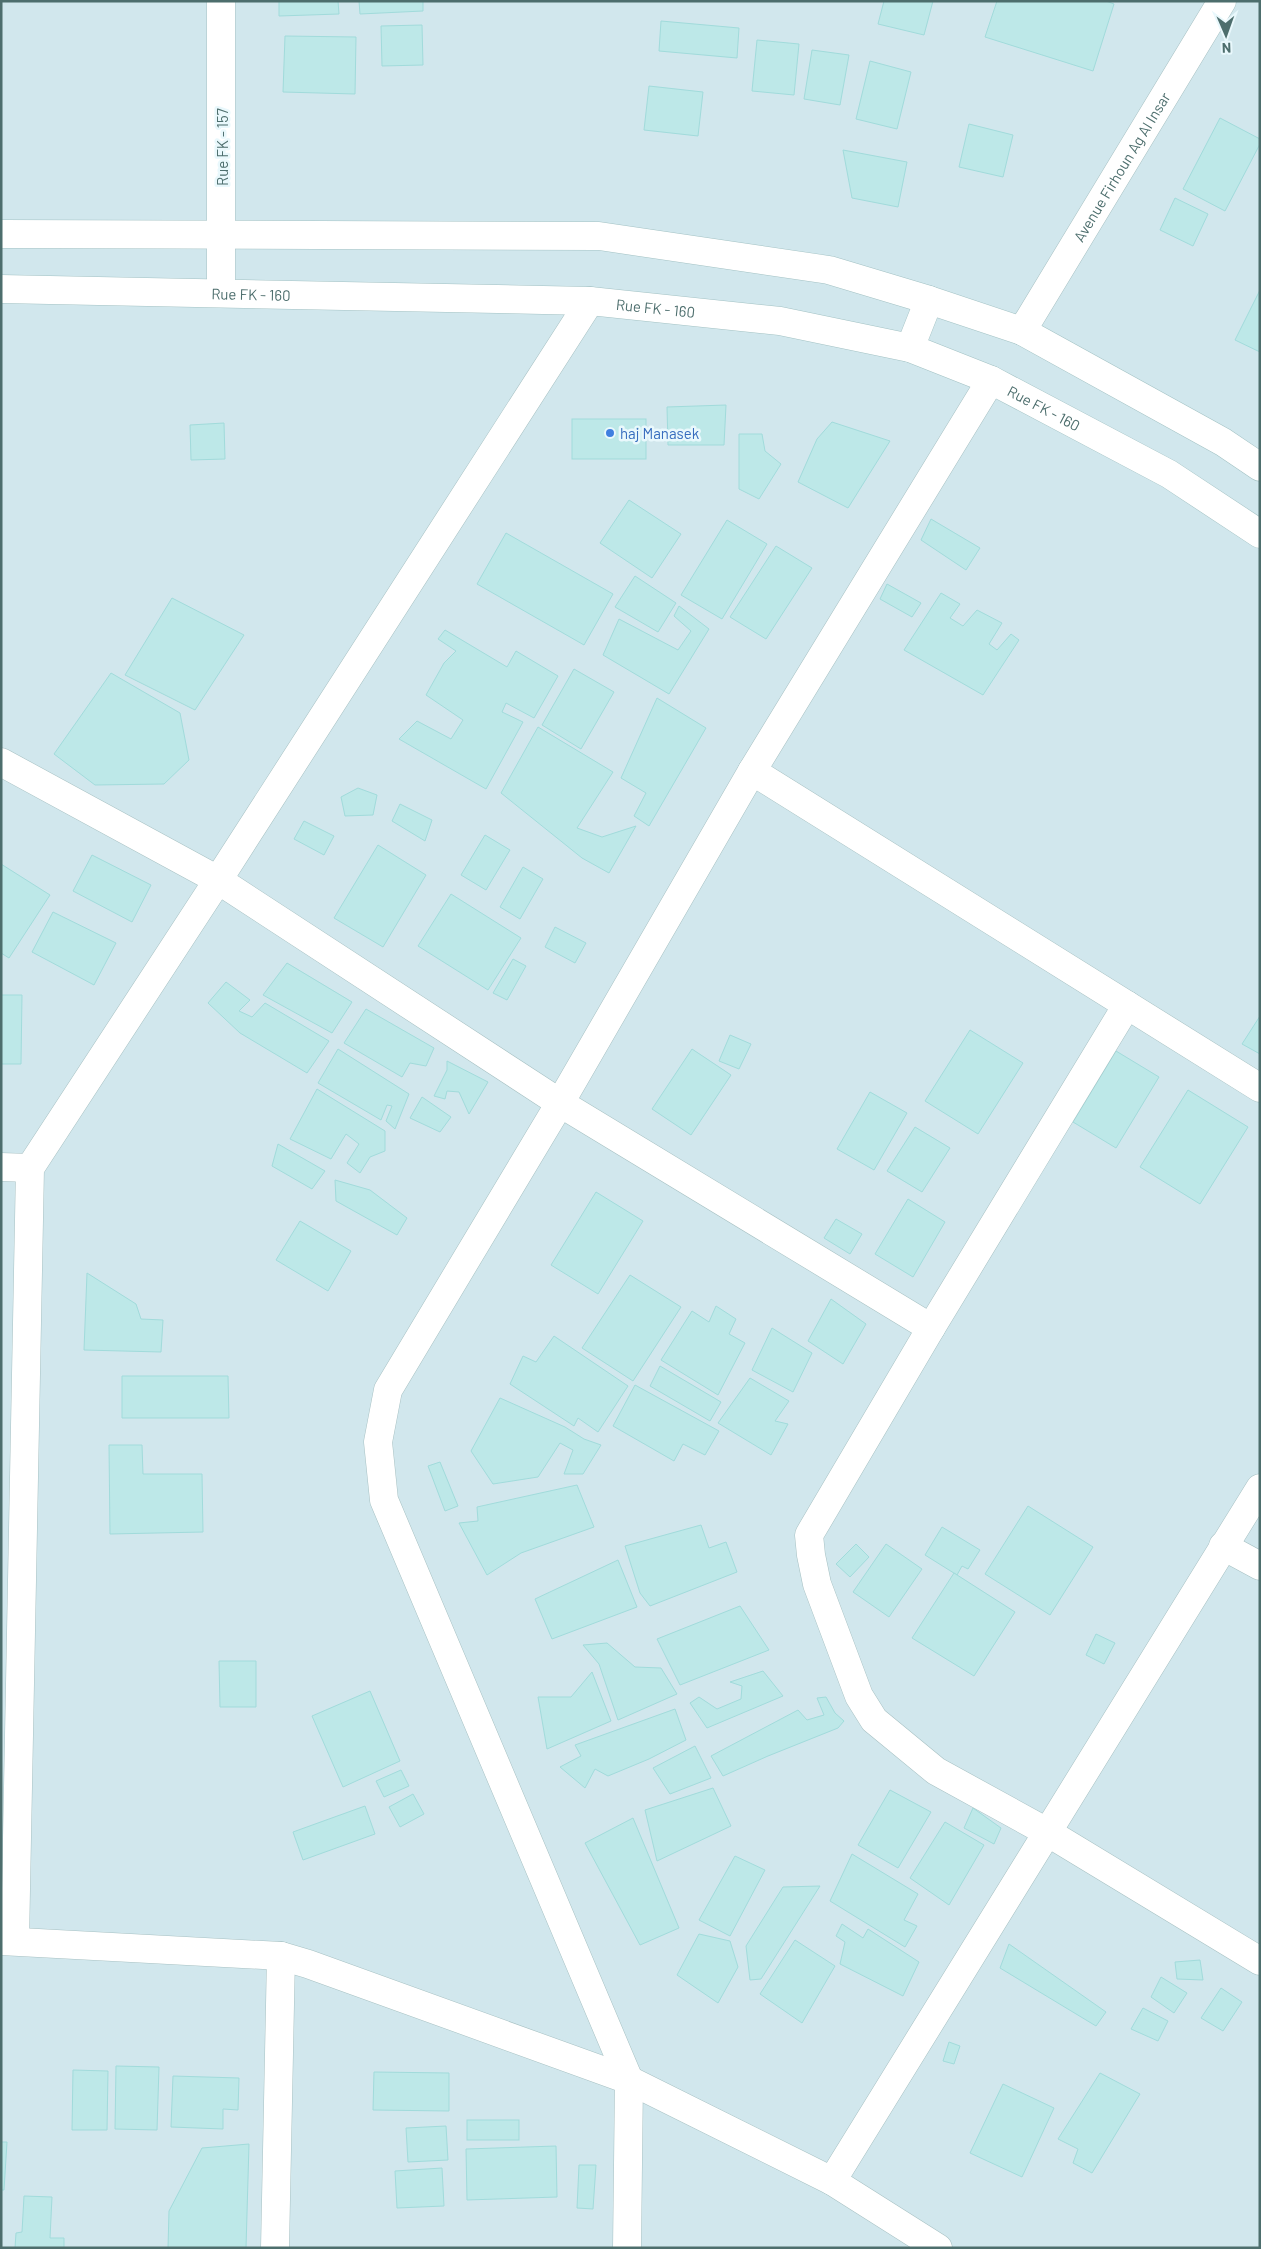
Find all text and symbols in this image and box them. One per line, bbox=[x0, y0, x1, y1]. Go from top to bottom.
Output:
north arrow bbox=[1201, 10, 1251, 60]
text: N bbox=[1222, 40, 1231, 57]
street label: Avenue Firhoun Ag Al Insar bbox=[1069, 88, 1174, 245]
street label: Rue FK - 157 bbox=[213, 108, 231, 186]
street label: Rue FK - 160 bbox=[211, 284, 291, 304]
street label: Rue FK - 160 bbox=[615, 295, 696, 321]
street label: Rue FK - 160 bbox=[1005, 382, 1083, 434]
place label: haj Manasek bbox=[620, 424, 700, 442]
marker: haj Manasek bbox=[604, 427, 616, 439]

